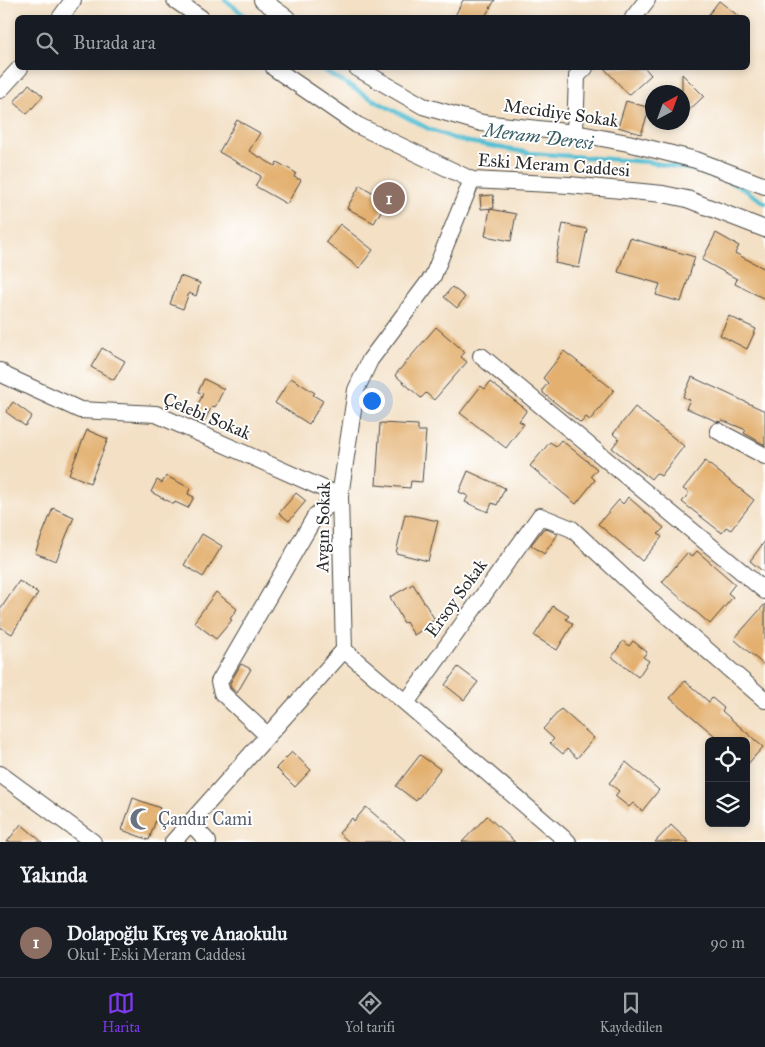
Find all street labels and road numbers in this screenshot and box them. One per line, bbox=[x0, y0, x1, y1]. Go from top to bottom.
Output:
street label: Mecidiye Sokak bbox=[502, 94, 621, 132]
street label: Eski Meram Caddesi bbox=[477, 149, 631, 181]
street label: Çelebi Sokak bbox=[160, 388, 255, 445]
street label: Avgın Sokak bbox=[311, 481, 336, 574]
street label: Ersoy Sokak bbox=[420, 554, 492, 641]

